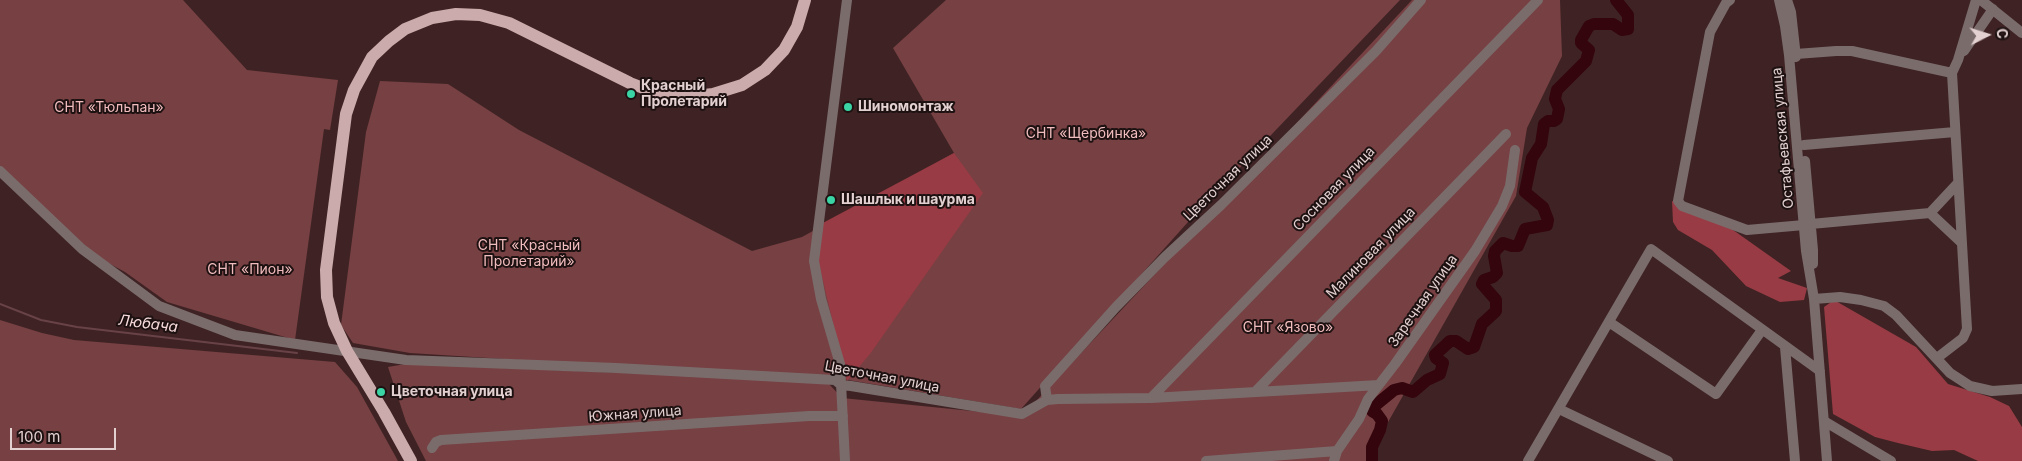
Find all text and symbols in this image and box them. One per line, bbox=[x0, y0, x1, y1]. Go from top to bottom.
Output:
north arrow bbox=[1962, 10, 2012, 60]
text: С bbox=[1994, 28, 2011, 40]
street label: Остафьевская улица bbox=[1768, 67, 1798, 209]
place label: Красный Пролетарий bbox=[641, 78, 727, 110]
marker: Красный Пролетарий bbox=[625, 88, 637, 100]
place label: Шиномонтаж bbox=[858, 99, 954, 115]
park label: СНТ «Тюльпан» bbox=[54, 100, 164, 116]
marker: Шиномонтаж bbox=[842, 101, 854, 113]
park label: СНТ «Щербинка» bbox=[1026, 126, 1146, 142]
street label: Цветочная улица bbox=[1180, 131, 1276, 225]
street label: Сосновая улица bbox=[1290, 143, 1378, 235]
place label: Шашлык и шаурма bbox=[841, 192, 975, 208]
marker: Шашлык и шаурма bbox=[825, 194, 837, 206]
street label: Малиновая улица bbox=[1323, 204, 1419, 302]
park label: СНТ «Красный Пролетарий» bbox=[478, 238, 580, 270]
street label: Заречная улица bbox=[1385, 252, 1461, 350]
park label: СНТ «Пион» bbox=[207, 262, 293, 278]
water label: Любача bbox=[117, 311, 179, 337]
park label: СНТ «Язово» bbox=[1243, 320, 1333, 336]
street label: Цветочная улица bbox=[823, 358, 941, 396]
place label: Цветочная улица bbox=[391, 384, 513, 400]
marker: Цветочная улица bbox=[375, 386, 387, 398]
street label: Южная улица bbox=[588, 402, 682, 426]
scale bar bbox=[12, 418, 119, 450]
text: 100 m bbox=[18, 427, 60, 446]

